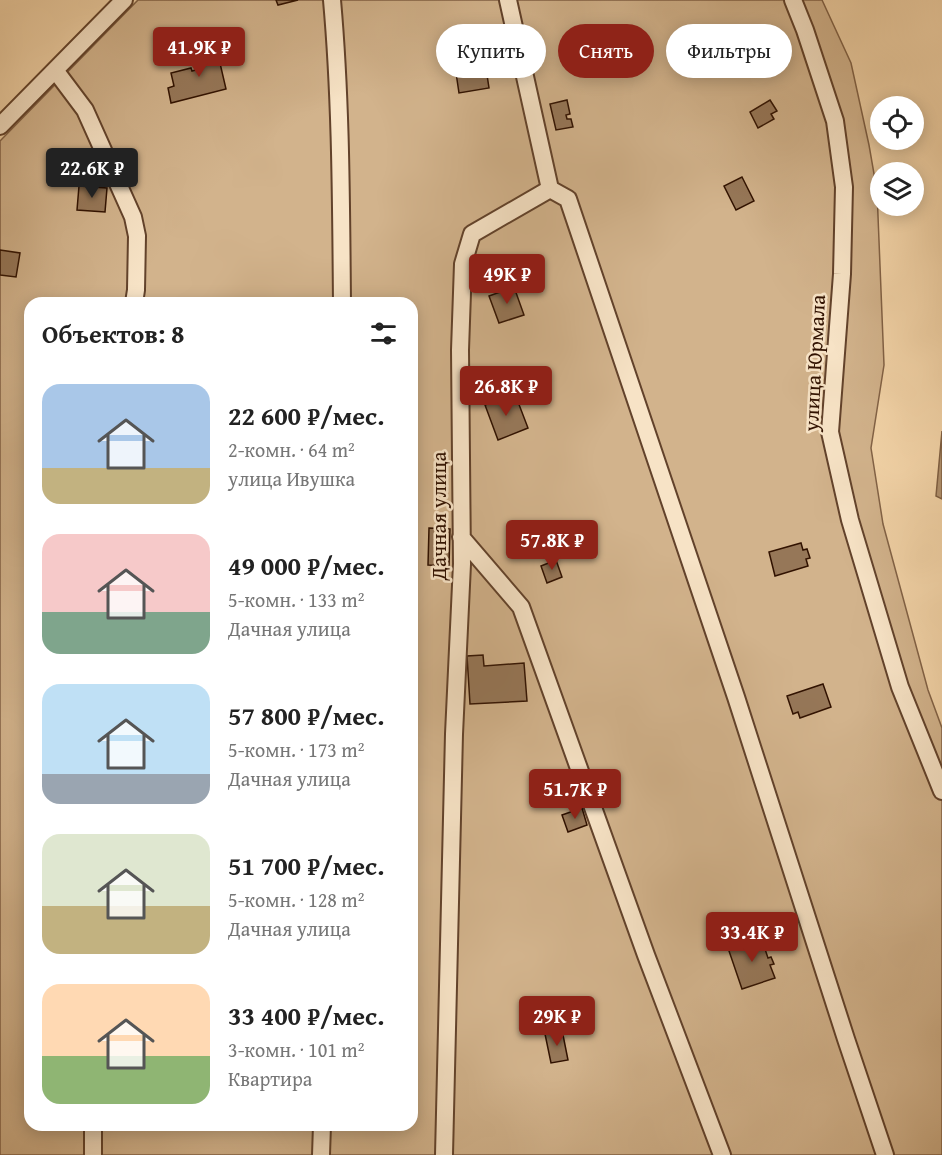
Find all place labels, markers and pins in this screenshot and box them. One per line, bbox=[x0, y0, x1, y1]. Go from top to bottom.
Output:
pin: 41.9K ₽ bbox=[144, 27, 254, 78]
pin: 22.6K ₽ bbox=[37, 148, 147, 199]
pin: 49K ₽ bbox=[465, 254, 549, 305]
pin: 26.8K ₽ bbox=[451, 366, 561, 417]
pin: 57.8K ₽ bbox=[497, 520, 607, 571]
pin: 51.7K ₽ bbox=[520, 769, 630, 820]
pin: 33.4K ₽ bbox=[697, 912, 807, 963]
pin: 29K ₽ bbox=[515, 996, 599, 1047]

